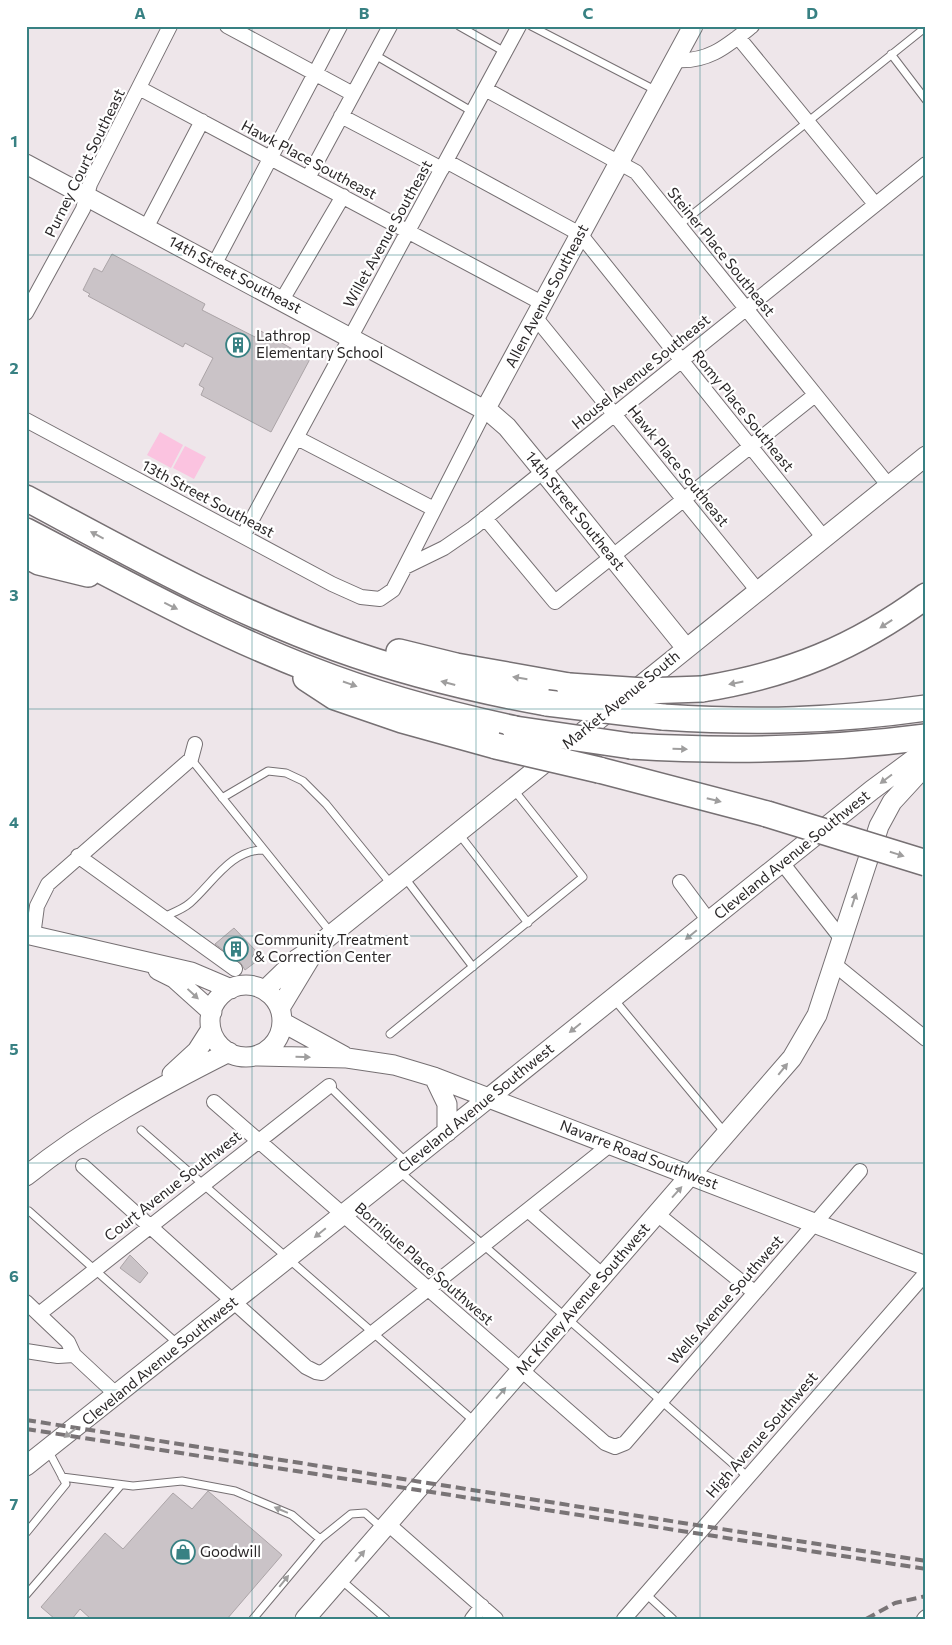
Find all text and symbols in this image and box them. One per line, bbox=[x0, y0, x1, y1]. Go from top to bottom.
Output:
text: A bbox=[134, 3, 146, 22]
text: B bbox=[359, 3, 370, 22]
text: C bbox=[583, 3, 594, 22]
text: D bbox=[806, 3, 818, 22]
street label: Purney Court Southeast bbox=[40, 85, 128, 240]
street label: Hawk Place Southeast bbox=[239, 116, 380, 202]
text: 1 bbox=[10, 131, 18, 150]
street label: Willet Avenue Southeast bbox=[339, 157, 435, 310]
street label: Steiner Place Southeast bbox=[664, 183, 779, 319]
street label: Allen Avenue Southeast bbox=[501, 221, 592, 370]
street label: 14th Street Southeast bbox=[166, 231, 305, 317]
street label: Housel Avenue Southeast bbox=[568, 310, 713, 432]
place label: Lathrop Elementary School bbox=[256, 326, 383, 361]
building icon: Lathrop Elementary School bbox=[225, 332, 251, 358]
street label: Romy Place Southeast bbox=[689, 346, 798, 475]
text: 2 bbox=[9, 358, 19, 377]
street label: Hawk Place Southeast bbox=[624, 401, 733, 530]
street label: 14th Street Southeast bbox=[522, 447, 629, 573]
street label: 13th Street Southeast bbox=[139, 456, 278, 541]
one-way arrow bbox=[90, 531, 105, 539]
text: 3 bbox=[9, 585, 19, 604]
one-way arrow bbox=[164, 603, 178, 611]
one-way arrow bbox=[879, 619, 892, 628]
street label: Market Avenue South bbox=[558, 646, 683, 752]
one-way arrow bbox=[512, 674, 528, 682]
one-way arrow bbox=[441, 679, 456, 687]
one-way arrow bbox=[727, 680, 743, 688]
one-way arrow bbox=[342, 681, 357, 688]
one-way arrow bbox=[672, 745, 688, 753]
one-way arrow bbox=[880, 774, 893, 785]
street label: Cleveland Avenue Southwest bbox=[710, 786, 873, 923]
one-way arrow bbox=[706, 796, 722, 804]
text: 4 bbox=[9, 812, 19, 831]
one-way arrow bbox=[890, 850, 905, 858]
one-way arrow bbox=[850, 893, 858, 908]
place label: Community Treatment & Correction Center bbox=[254, 930, 409, 965]
one-way arrow bbox=[685, 930, 698, 941]
building icon: Community Treatment & Correction Center bbox=[223, 936, 249, 962]
one-way arrow bbox=[186, 989, 199, 1000]
one-way arrow bbox=[569, 1023, 582, 1034]
text: 5 bbox=[9, 1039, 19, 1058]
street label: Cleveland Avenue Southwest bbox=[394, 1039, 557, 1176]
one-way arrow bbox=[295, 1053, 311, 1061]
one-way arrow bbox=[777, 1062, 788, 1075]
street label: Navarre Road Southwest bbox=[558, 1116, 721, 1193]
street label: Court Avenue Southwest bbox=[100, 1126, 244, 1244]
one-way arrow bbox=[671, 1185, 682, 1198]
street label: Bornique Place Southwest bbox=[352, 1198, 498, 1328]
street label: Mc Kinley Avenue Southwest bbox=[511, 1219, 653, 1378]
one-way arrow bbox=[313, 1228, 326, 1239]
street label: Wells Avenue Southwest bbox=[664, 1231, 786, 1368]
text: 6 bbox=[9, 1266, 19, 1285]
street label: Cleveland Avenue Southwest bbox=[78, 1292, 241, 1429]
street label: High Avenue Southwest bbox=[702, 1368, 821, 1501]
one-way arrow bbox=[495, 1388, 507, 1400]
one-way arrow bbox=[63, 1428, 76, 1438]
text: 7 bbox=[10, 1494, 19, 1513]
one-way arrow bbox=[274, 1506, 289, 1514]
shop icon: Goodwill bbox=[170, 1539, 196, 1565]
place label: Goodwill bbox=[200, 1542, 261, 1560]
one-way arrow bbox=[354, 1550, 366, 1562]
one-way arrow bbox=[279, 1575, 290, 1588]

